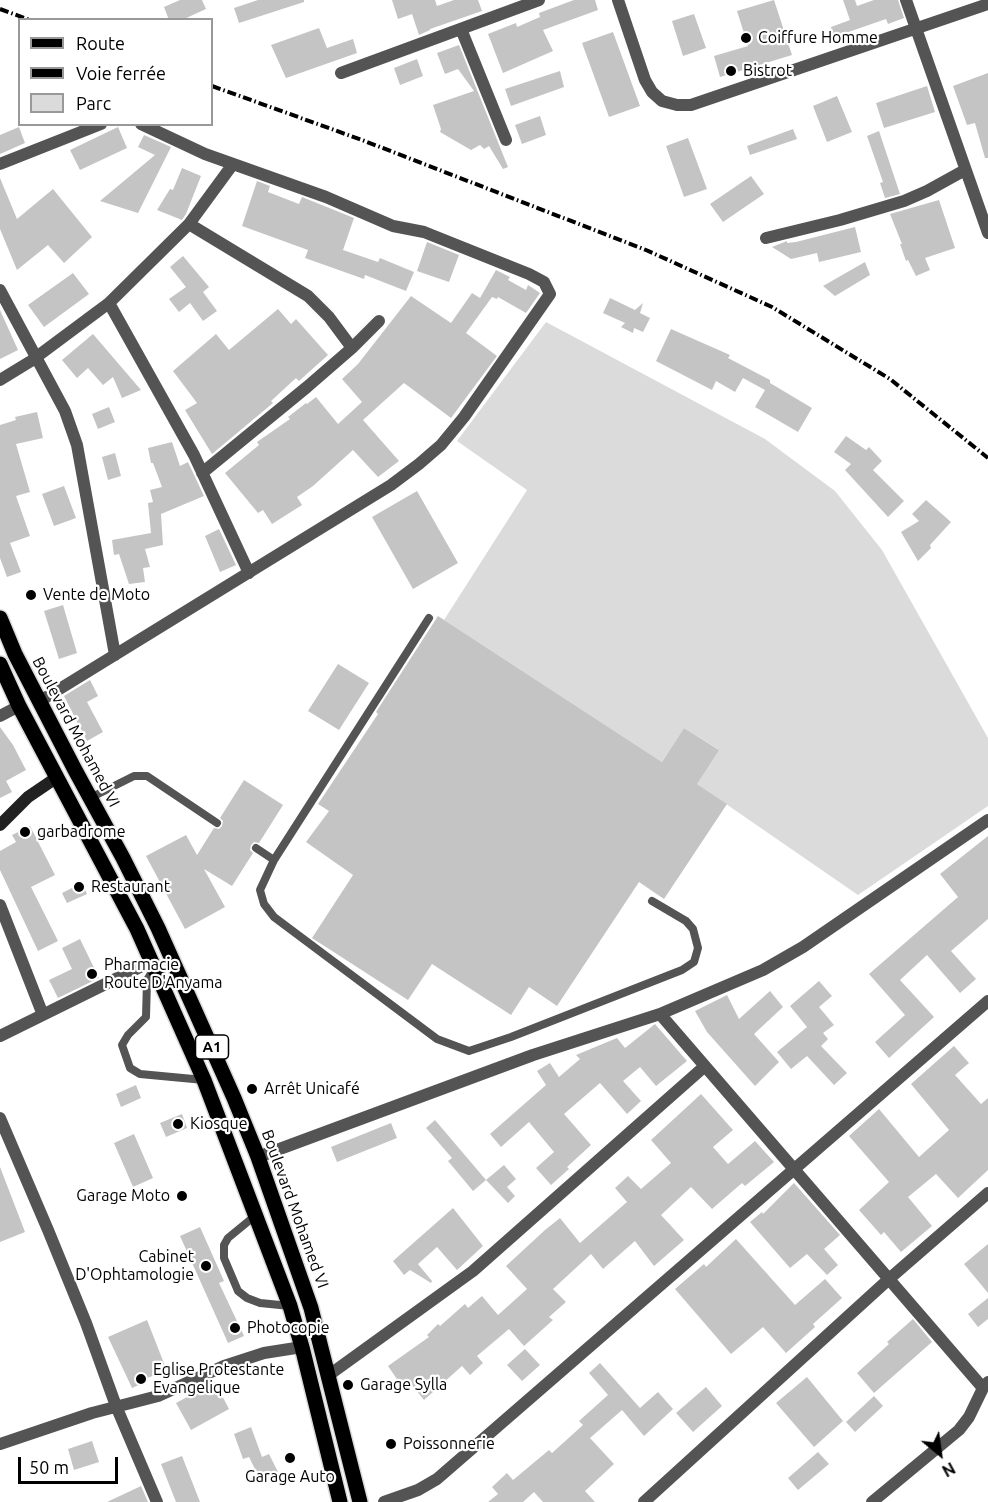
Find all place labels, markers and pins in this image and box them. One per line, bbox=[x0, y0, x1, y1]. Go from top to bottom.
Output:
place label: Coiffure Homme bbox=[758, 28, 878, 48]
marker: Coiffure Homme bbox=[739, 31, 753, 45]
place label: Bistrot bbox=[743, 61, 792, 81]
marker: Bistrot bbox=[724, 64, 738, 78]
place label: Vente de Moto bbox=[43, 585, 150, 605]
marker: Vente de Moto bbox=[24, 588, 38, 602]
place label: garbadrome bbox=[37, 822, 125, 842]
marker: garbadrome bbox=[18, 825, 32, 839]
place label: Restaurant bbox=[91, 877, 170, 897]
marker: Restaurant bbox=[72, 880, 86, 894]
place label: Pharmacie Route D'Anyama bbox=[104, 955, 222, 993]
marker: Pharmacie Route D'Anyama bbox=[85, 967, 99, 981]
place label: Arrêt Unicafé bbox=[264, 1079, 360, 1099]
marker: Arrêt Unicafé bbox=[245, 1082, 259, 1096]
place label: Kiosque bbox=[190, 1114, 248, 1134]
marker: Kiosque bbox=[171, 1117, 185, 1131]
place label: Garage Moto bbox=[76, 1186, 170, 1206]
marker: Garage Moto bbox=[175, 1189, 189, 1203]
place label: Cabinet D'Ophtamologie bbox=[75, 1247, 194, 1285]
marker: Cabinet D'Ophtamologie bbox=[199, 1259, 213, 1273]
place label: Photocopie bbox=[247, 1318, 330, 1338]
marker: Photocopie bbox=[228, 1321, 242, 1335]
place label: Eglise Protestante Evangelique bbox=[153, 1360, 284, 1398]
marker: Eglise Protestante Evangelique bbox=[134, 1372, 148, 1386]
place label: Garage Sylla bbox=[360, 1375, 447, 1395]
marker: Garage Sylla bbox=[341, 1378, 355, 1392]
place label: Poissonnerie bbox=[403, 1434, 495, 1454]
marker: Poissonnerie bbox=[384, 1437, 398, 1451]
marker: Garage Auto bbox=[283, 1451, 297, 1465]
place label: Garage Auto bbox=[245, 1467, 335, 1487]

